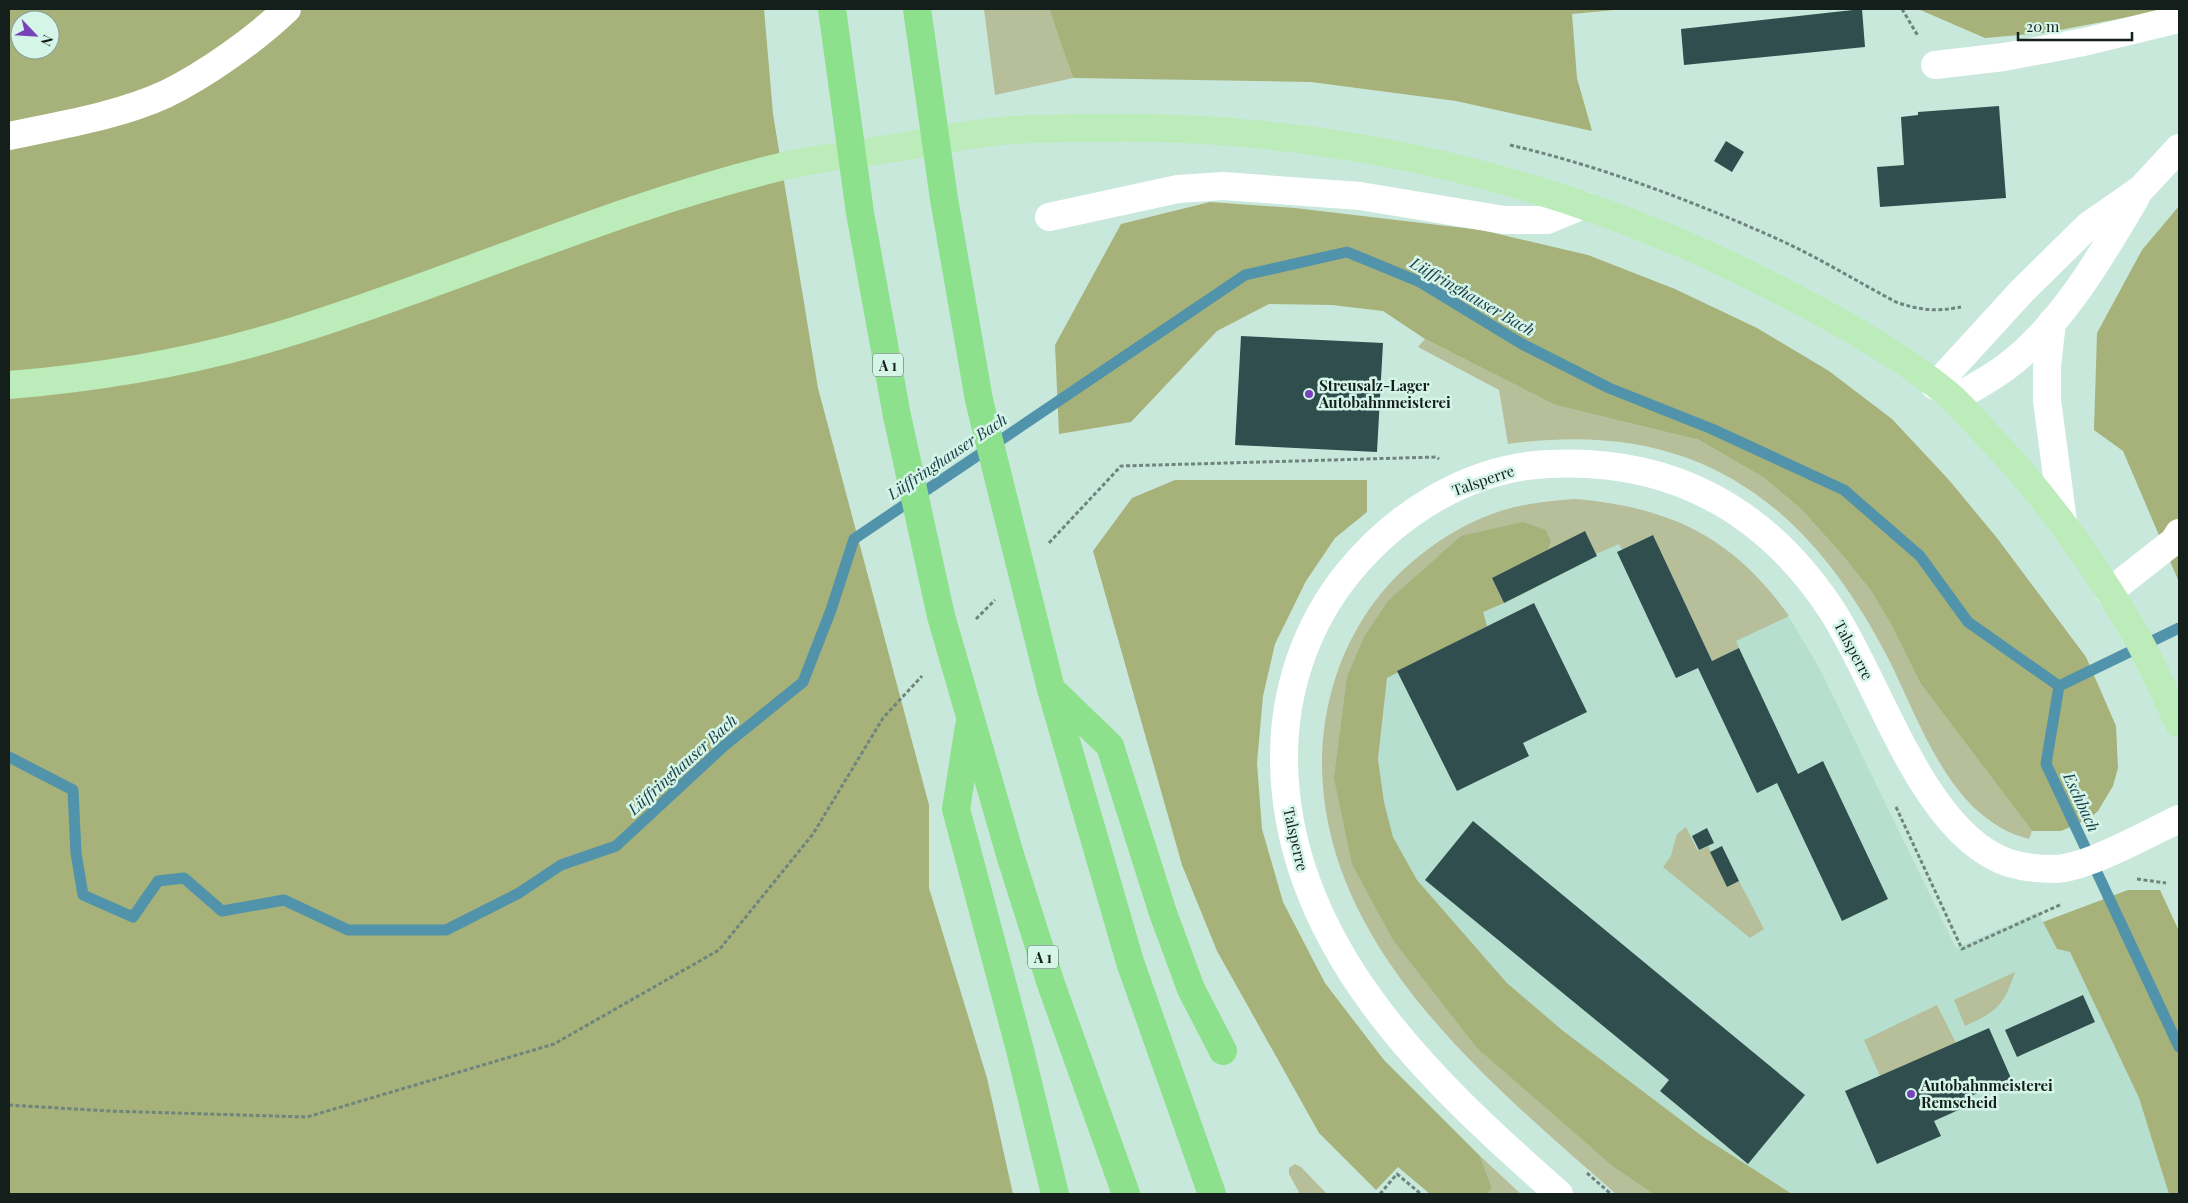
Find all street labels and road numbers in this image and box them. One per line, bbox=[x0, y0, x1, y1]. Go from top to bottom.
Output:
road number: A 1 bbox=[873, 354, 903, 376]
street label: Talsperre bbox=[1449, 460, 1517, 500]
street label: Talsperre bbox=[1830, 617, 1878, 683]
street label: Talsperre bbox=[1279, 805, 1313, 873]
road number: A 1 bbox=[1028, 946, 1058, 969]

